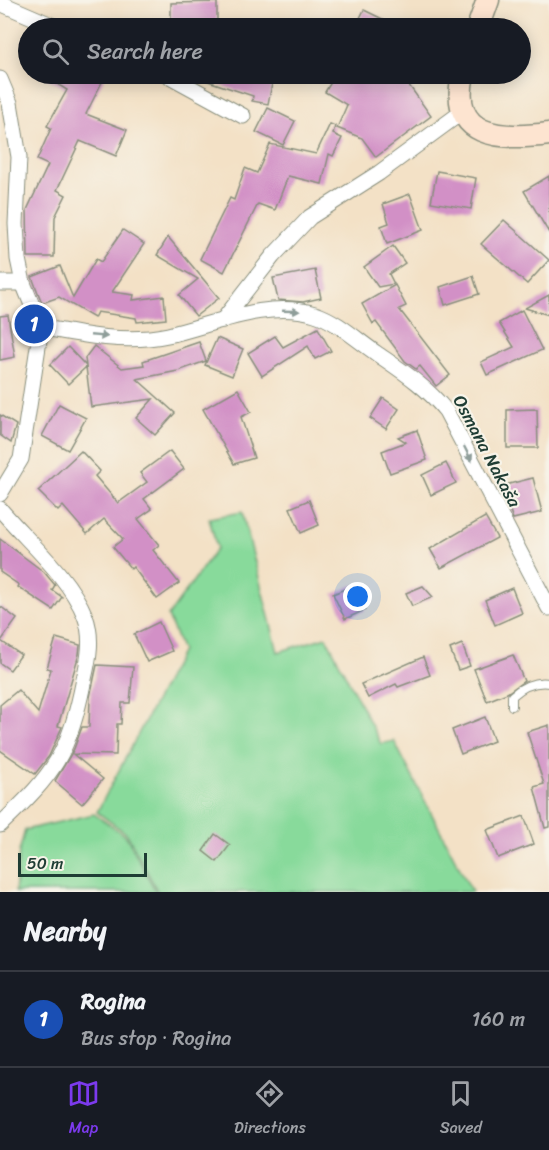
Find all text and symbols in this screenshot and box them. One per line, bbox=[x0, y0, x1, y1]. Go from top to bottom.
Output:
search box bbox=[18, 18, 531, 84]
text: Search here bbox=[87, 32, 203, 71]
icon: search bbox=[39, 35, 72, 68]
pin: 1 bbox=[15, 302, 54, 346]
one-way arrow bbox=[281, 306, 300, 316]
one-way arrow bbox=[89, 332, 108, 341]
street label: Osmana Nakaša bbox=[444, 389, 531, 514]
one-way arrow bbox=[463, 446, 473, 463]
your location bbox=[343, 582, 372, 611]
text: 50 m bbox=[27, 849, 63, 878]
scale bar bbox=[18, 850, 147, 878]
text: Nearby bbox=[24, 908, 106, 954]
text: Rogina bbox=[81, 982, 146, 1021]
text: 1 bbox=[39, 1002, 48, 1037]
text: 160 m bbox=[472, 1002, 525, 1037]
text: Bus stop · Rogina bbox=[81, 1021, 231, 1056]
tab: Map bbox=[67, 1077, 100, 1142]
tab: Directions bbox=[234, 1077, 306, 1142]
tab: Saved bbox=[440, 1077, 482, 1142]

